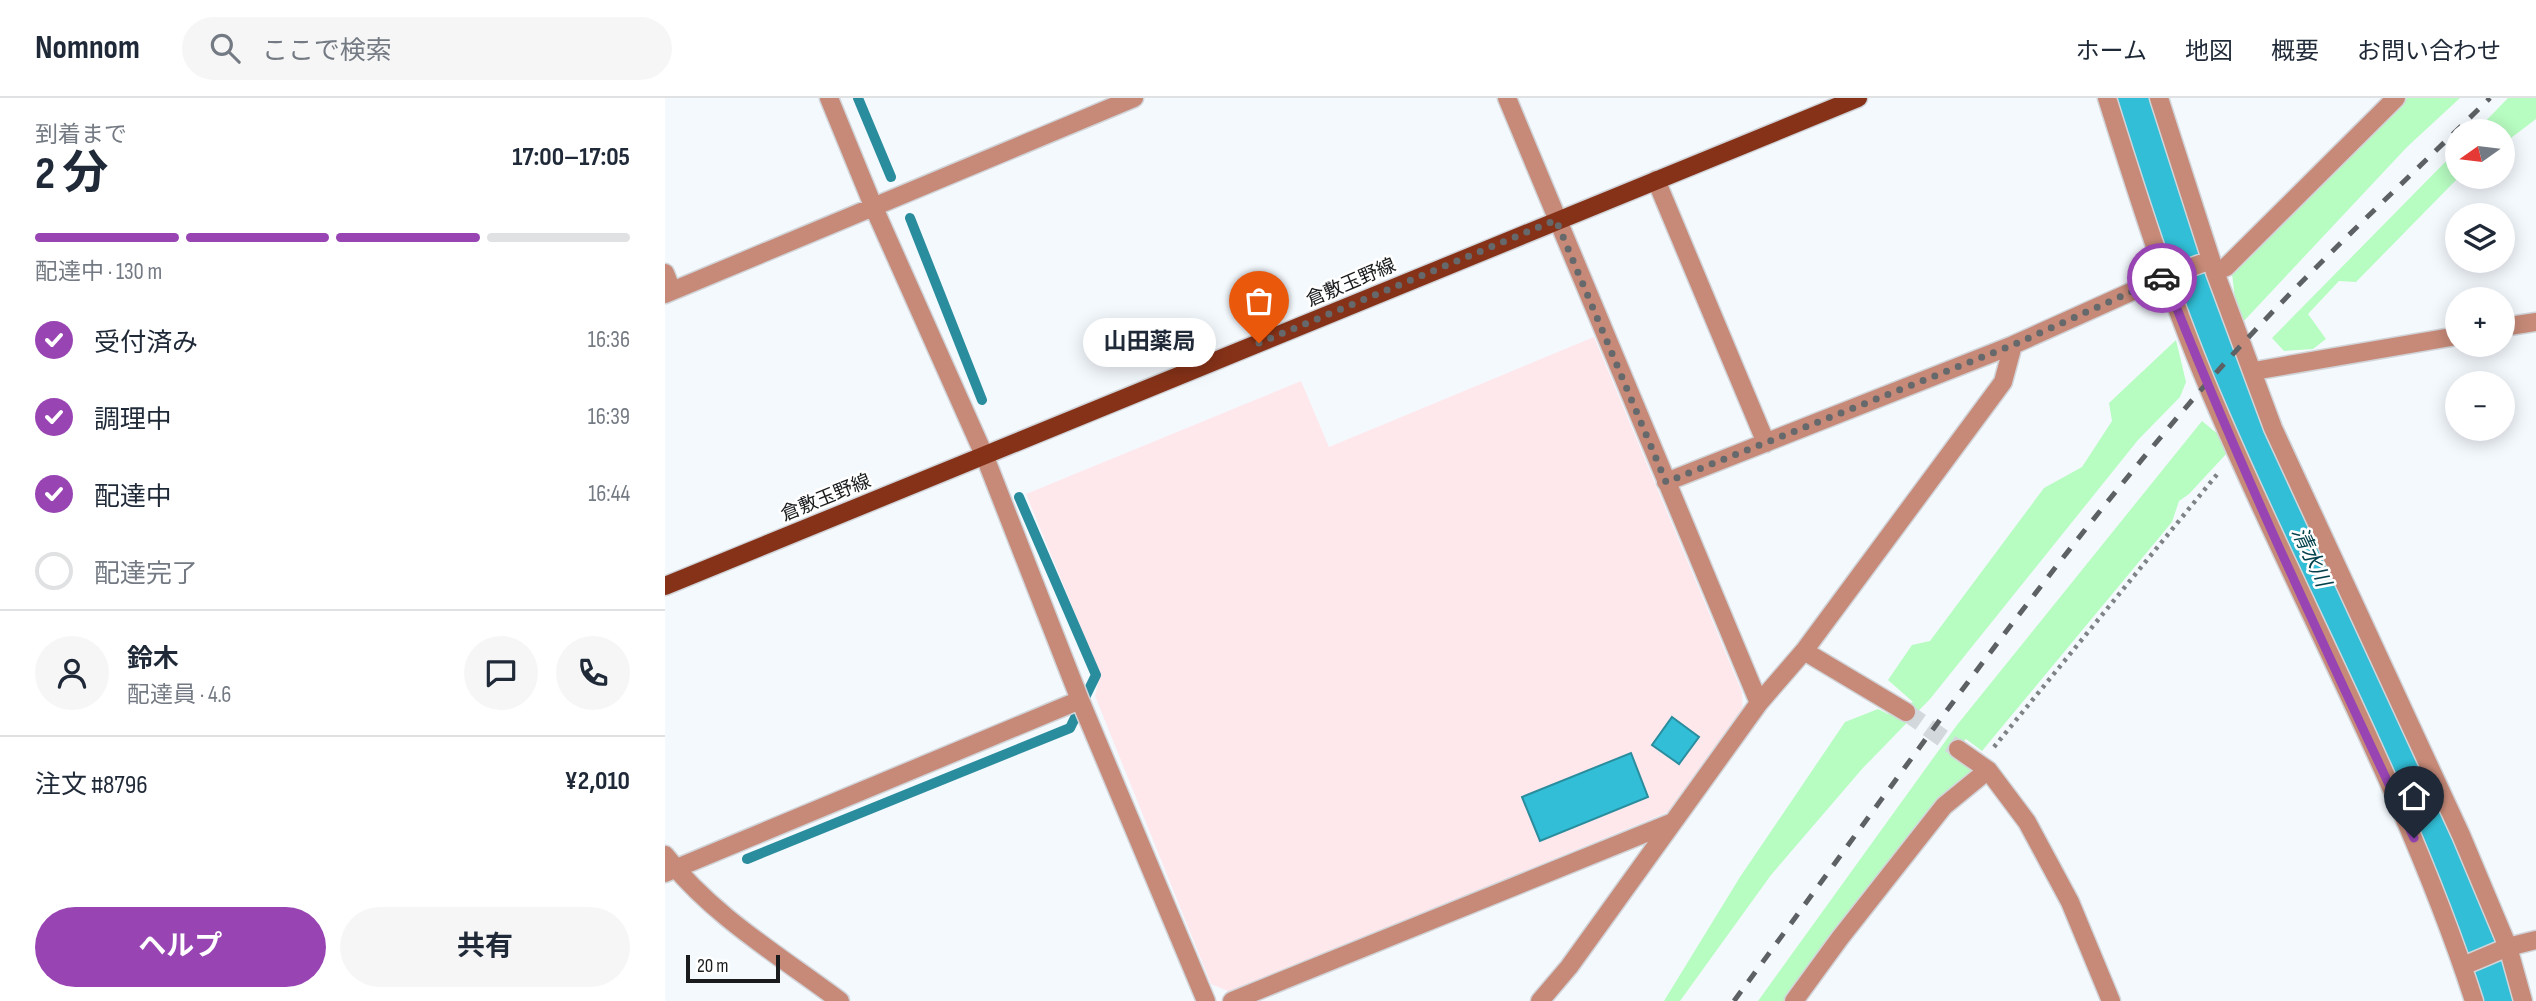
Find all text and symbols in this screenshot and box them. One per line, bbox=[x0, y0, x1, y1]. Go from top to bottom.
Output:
search box bbox=[182, 17, 672, 80]
text: Nomnom bbox=[35, 28, 140, 68]
icon: search bbox=[206, 29, 244, 67]
text: ここで検索 bbox=[262, 36, 392, 67]
text: ホーム bbox=[2076, 37, 2147, 66]
text: 地図 bbox=[2185, 37, 2233, 66]
text: 概要 bbox=[2271, 37, 2319, 66]
text: お問い合わせ bbox=[2357, 37, 2501, 66]
north arrow bbox=[2445, 119, 2515, 189]
map controls bbox=[2445, 119, 2515, 441]
text: 到着まで bbox=[35, 121, 127, 149]
text: 17:00–17:05 bbox=[512, 142, 630, 173]
text: 2 分 bbox=[35, 147, 108, 202]
button: layers bbox=[2445, 203, 2515, 273]
courier bbox=[2127, 243, 2197, 313]
street label: 倉敷玉野線 bbox=[1303, 254, 1399, 312]
text: 配達中 · 130 m bbox=[35, 258, 162, 286]
icon: car bbox=[2143, 259, 2181, 297]
pin bbox=[1229, 271, 1289, 343]
icon: bag bbox=[1240, 282, 1278, 320]
button: + bbox=[2445, 287, 2515, 357]
callout: 山田薬局 bbox=[1084, 318, 1217, 368]
icon: check bbox=[35, 321, 73, 359]
text: 16:36 bbox=[588, 326, 630, 354]
text: 受付済み bbox=[94, 328, 198, 359]
text: 山田薬局 bbox=[1104, 328, 1196, 356]
button: − bbox=[2445, 371, 2515, 441]
icon: check bbox=[35, 398, 73, 436]
text: 16:39 bbox=[588, 403, 630, 431]
text: 調理中 bbox=[94, 405, 172, 436]
street label: 倉敷玉野線 bbox=[778, 470, 874, 526]
icon: check bbox=[35, 475, 73, 513]
text: 16:44 bbox=[588, 480, 630, 508]
text: 配達中 bbox=[94, 482, 172, 513]
water label: 清水川 bbox=[2286, 523, 2336, 593]
text: 配達完了 bbox=[94, 559, 198, 590]
button: person bbox=[35, 636, 109, 710]
button: chat bbox=[464, 636, 538, 710]
button: phone bbox=[556, 636, 630, 710]
text: 鈴木 bbox=[127, 644, 179, 675]
text: 配達員 · 4.6 bbox=[127, 681, 231, 709]
text: ¥2,010 bbox=[565, 766, 630, 797]
pin bbox=[2384, 766, 2444, 838]
text: 注文 #8796 bbox=[35, 770, 148, 801]
icon: home bbox=[2395, 777, 2433, 815]
button: ヘルプ bbox=[35, 907, 326, 987]
button: 共有 bbox=[340, 907, 630, 987]
scale bar bbox=[686, 952, 781, 984]
text: 20 m bbox=[697, 955, 729, 978]

